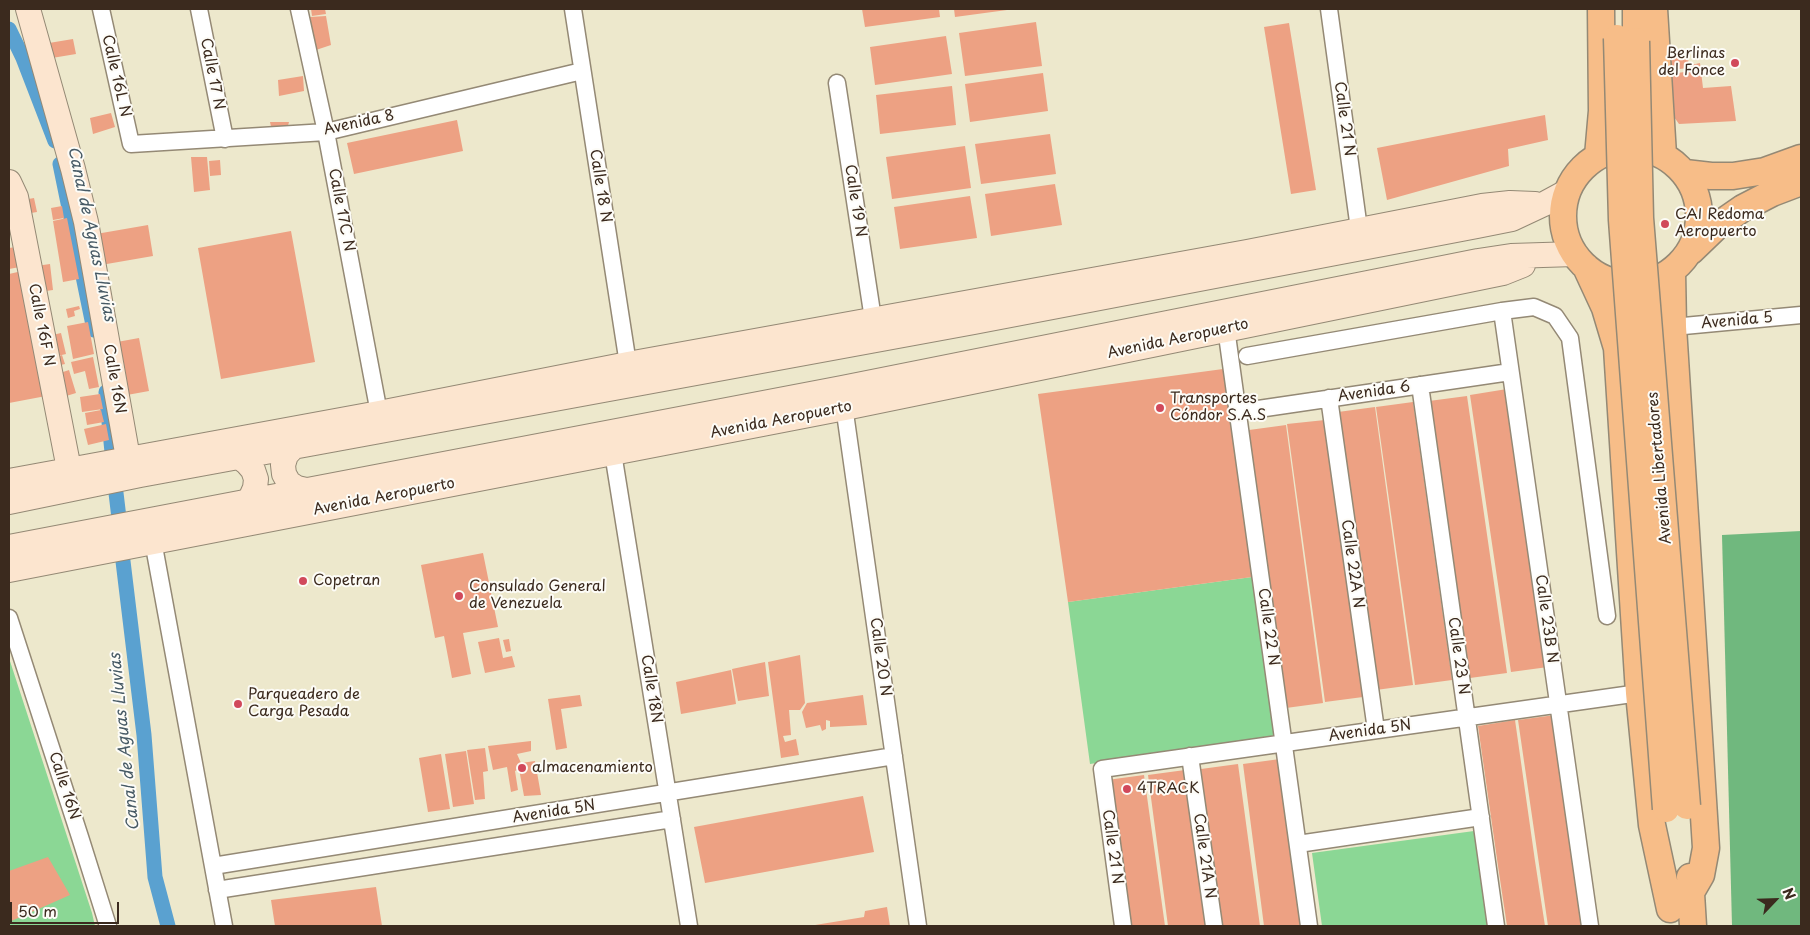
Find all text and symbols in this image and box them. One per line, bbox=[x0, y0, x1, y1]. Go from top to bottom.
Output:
street label: Calle 16L N bbox=[98, 33, 134, 119]
street label: Calle 17 N bbox=[196, 37, 228, 111]
place label: Berlinas del Fonce bbox=[1658, 45, 1725, 80]
marker: Berlinas del Fonce bbox=[1729, 57, 1741, 69]
street label: Calle 21 N bbox=[1330, 80, 1358, 158]
street label: Avenida 8 bbox=[322, 107, 396, 139]
water label: Canal de Aguas Lluvias bbox=[63, 145, 119, 323]
street label: Calle 18 N bbox=[585, 148, 615, 224]
street label: Calle 19 N bbox=[840, 163, 870, 239]
street label: Calle 17C N bbox=[324, 167, 358, 253]
place label: CAI Redoma Aeropuerto bbox=[1675, 206, 1764, 241]
marker: CAI Redoma Aeropuerto bbox=[1659, 218, 1671, 230]
street label: Calle 16F N bbox=[24, 282, 58, 368]
street label: Avenida 5 bbox=[1700, 309, 1774, 333]
street label: Avenida Aeropuerto bbox=[1106, 315, 1250, 363]
street label: Calle 16N bbox=[99, 343, 129, 415]
street label: Avenida 6 bbox=[1337, 378, 1411, 406]
place label: Transportes Cóndor S.A.S bbox=[1170, 390, 1266, 425]
street label: Avenida Libertadores bbox=[1644, 391, 1676, 545]
street label: Avenida Aeropuerto bbox=[709, 397, 853, 443]
marker: Transportes Cóndor S.A.S bbox=[1154, 402, 1166, 414]
street label: Avenida Aeropuerto bbox=[312, 474, 456, 520]
street label: Calle 22A N bbox=[1337, 518, 1367, 610]
place label: Copetran bbox=[313, 572, 380, 590]
street label: Calle 23B N bbox=[1531, 573, 1561, 665]
marker: Copetran bbox=[297, 575, 309, 587]
place label: Consulado General de Venezuela bbox=[469, 578, 606, 613]
street label: Calle 22 N bbox=[1254, 587, 1282, 667]
marker: Consulado General de Venezuela bbox=[453, 590, 465, 602]
street label: Calle 20 N bbox=[866, 616, 894, 698]
street label: Calle 23 N bbox=[1444, 616, 1472, 696]
water label: Canal de Aguas Lluvias bbox=[106, 652, 144, 832]
street label: Calle 18N bbox=[637, 653, 665, 725]
place label: Parqueadero de Carga Pesada bbox=[248, 686, 360, 721]
marker: Parqueadero de Carga Pesada bbox=[232, 698, 244, 710]
street label: Avenida 5N bbox=[1327, 716, 1413, 746]
street label: Calle 16N bbox=[45, 750, 83, 822]
place label: almacenamiento bbox=[532, 759, 653, 777]
marker: almacenamiento bbox=[516, 762, 528, 774]
place label: 4TRACK bbox=[1137, 780, 1200, 798]
marker: 4TRACK bbox=[1121, 783, 1133, 795]
street label: Avenida 5N bbox=[511, 797, 597, 827]
street label: Calle 21 N bbox=[1098, 808, 1126, 886]
street label: Calle 21A N bbox=[1189, 812, 1219, 900]
north arrow bbox=[1750, 875, 1800, 925]
text: N bbox=[1777, 884, 1801, 903]
scale bar bbox=[12, 892, 121, 924]
text: 50 m bbox=[18, 899, 57, 922]

